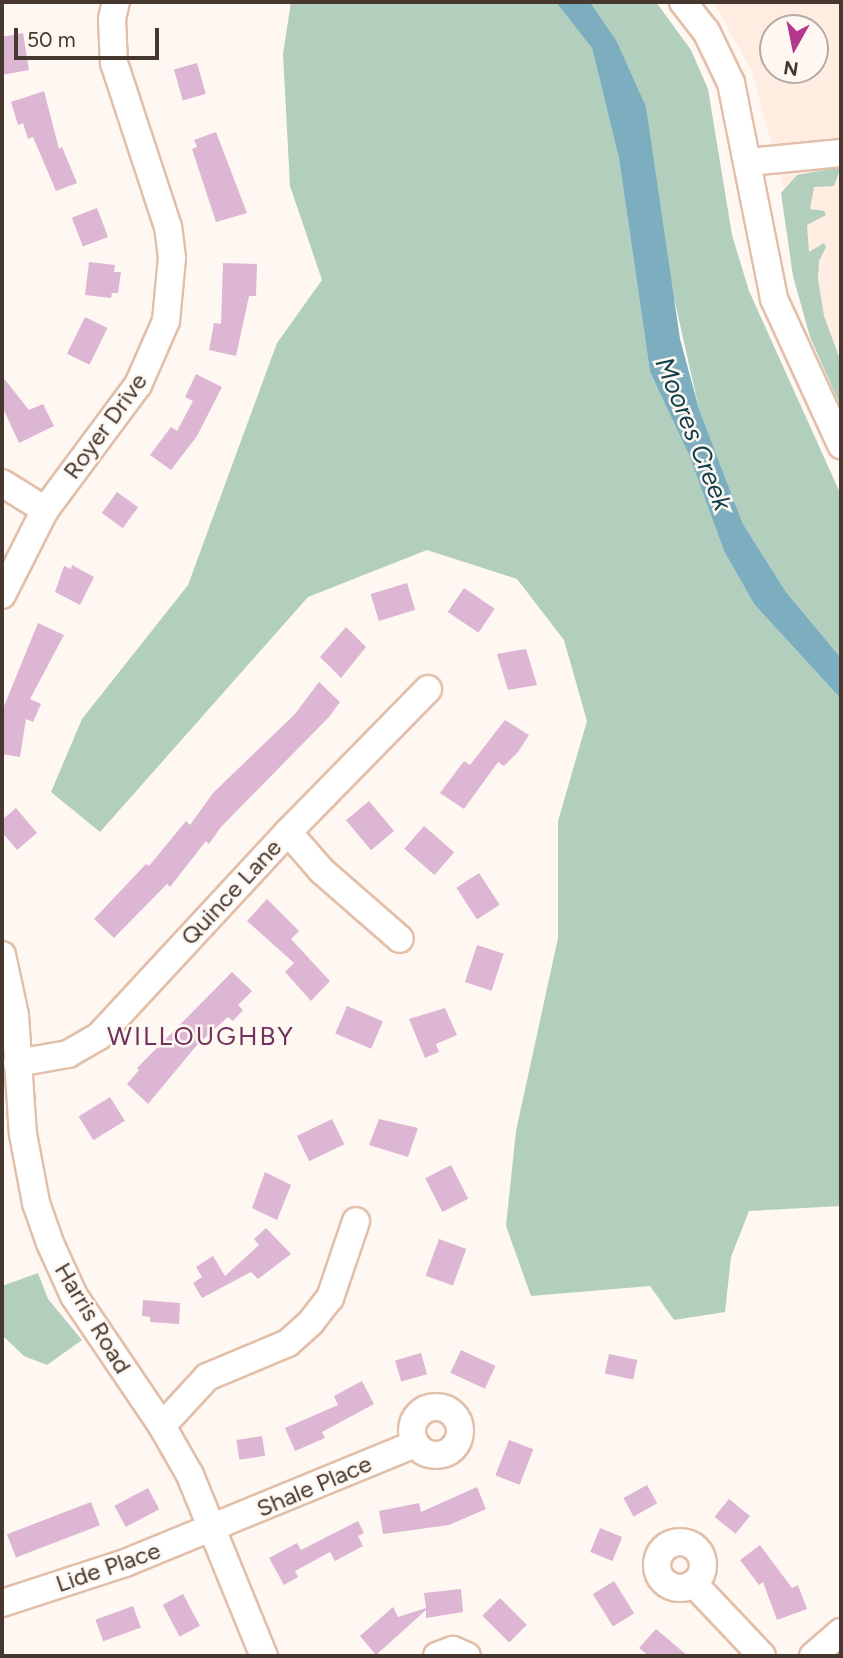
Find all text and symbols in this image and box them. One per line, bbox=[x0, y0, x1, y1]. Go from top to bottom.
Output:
scale bar bbox=[18, 14, 163, 58]
north arrow bbox=[759, 14, 829, 84]
text: 50 m bbox=[27, 27, 76, 52]
text: N bbox=[782, 56, 800, 81]
water label: Moores Creek bbox=[648, 353, 738, 515]
street label: Royer Drive bbox=[57, 368, 153, 484]
street label: Quince Lane bbox=[175, 833, 287, 951]
district label: WILLOUGHBY bbox=[108, 1021, 294, 1053]
street label: Harris Road bbox=[49, 1257, 137, 1379]
street label: Shale Place bbox=[252, 1449, 376, 1523]
street label: Lide Place bbox=[52, 1536, 164, 1598]

